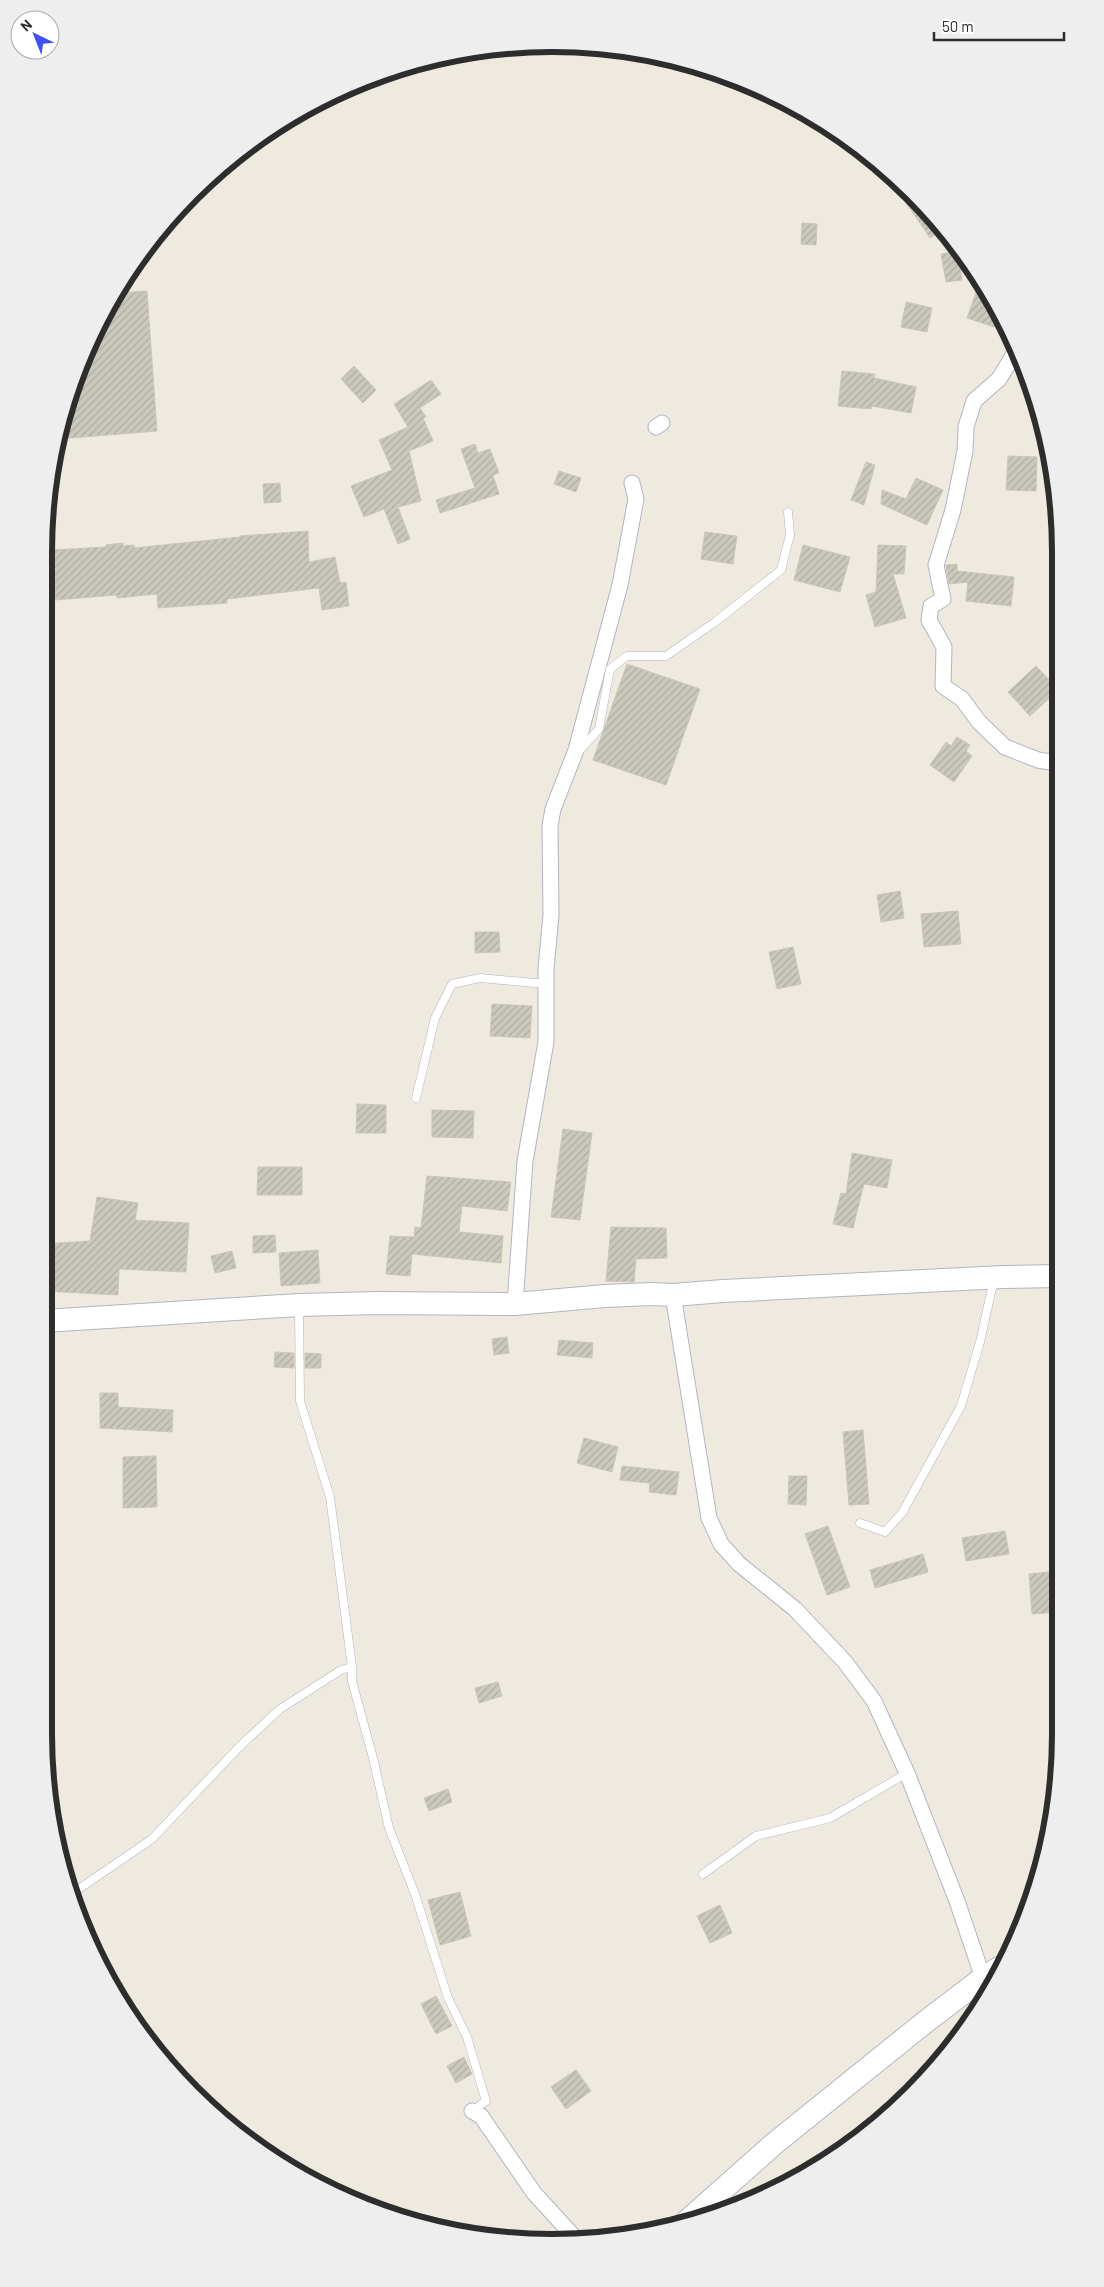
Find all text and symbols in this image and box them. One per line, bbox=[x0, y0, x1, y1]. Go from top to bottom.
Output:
north arrow bbox=[10, 10, 60, 60]
scale bar bbox=[934, 10, 1064, 42]
text: N bbox=[17, 16, 35, 35]
text: 50 m bbox=[942, 17, 974, 35]

